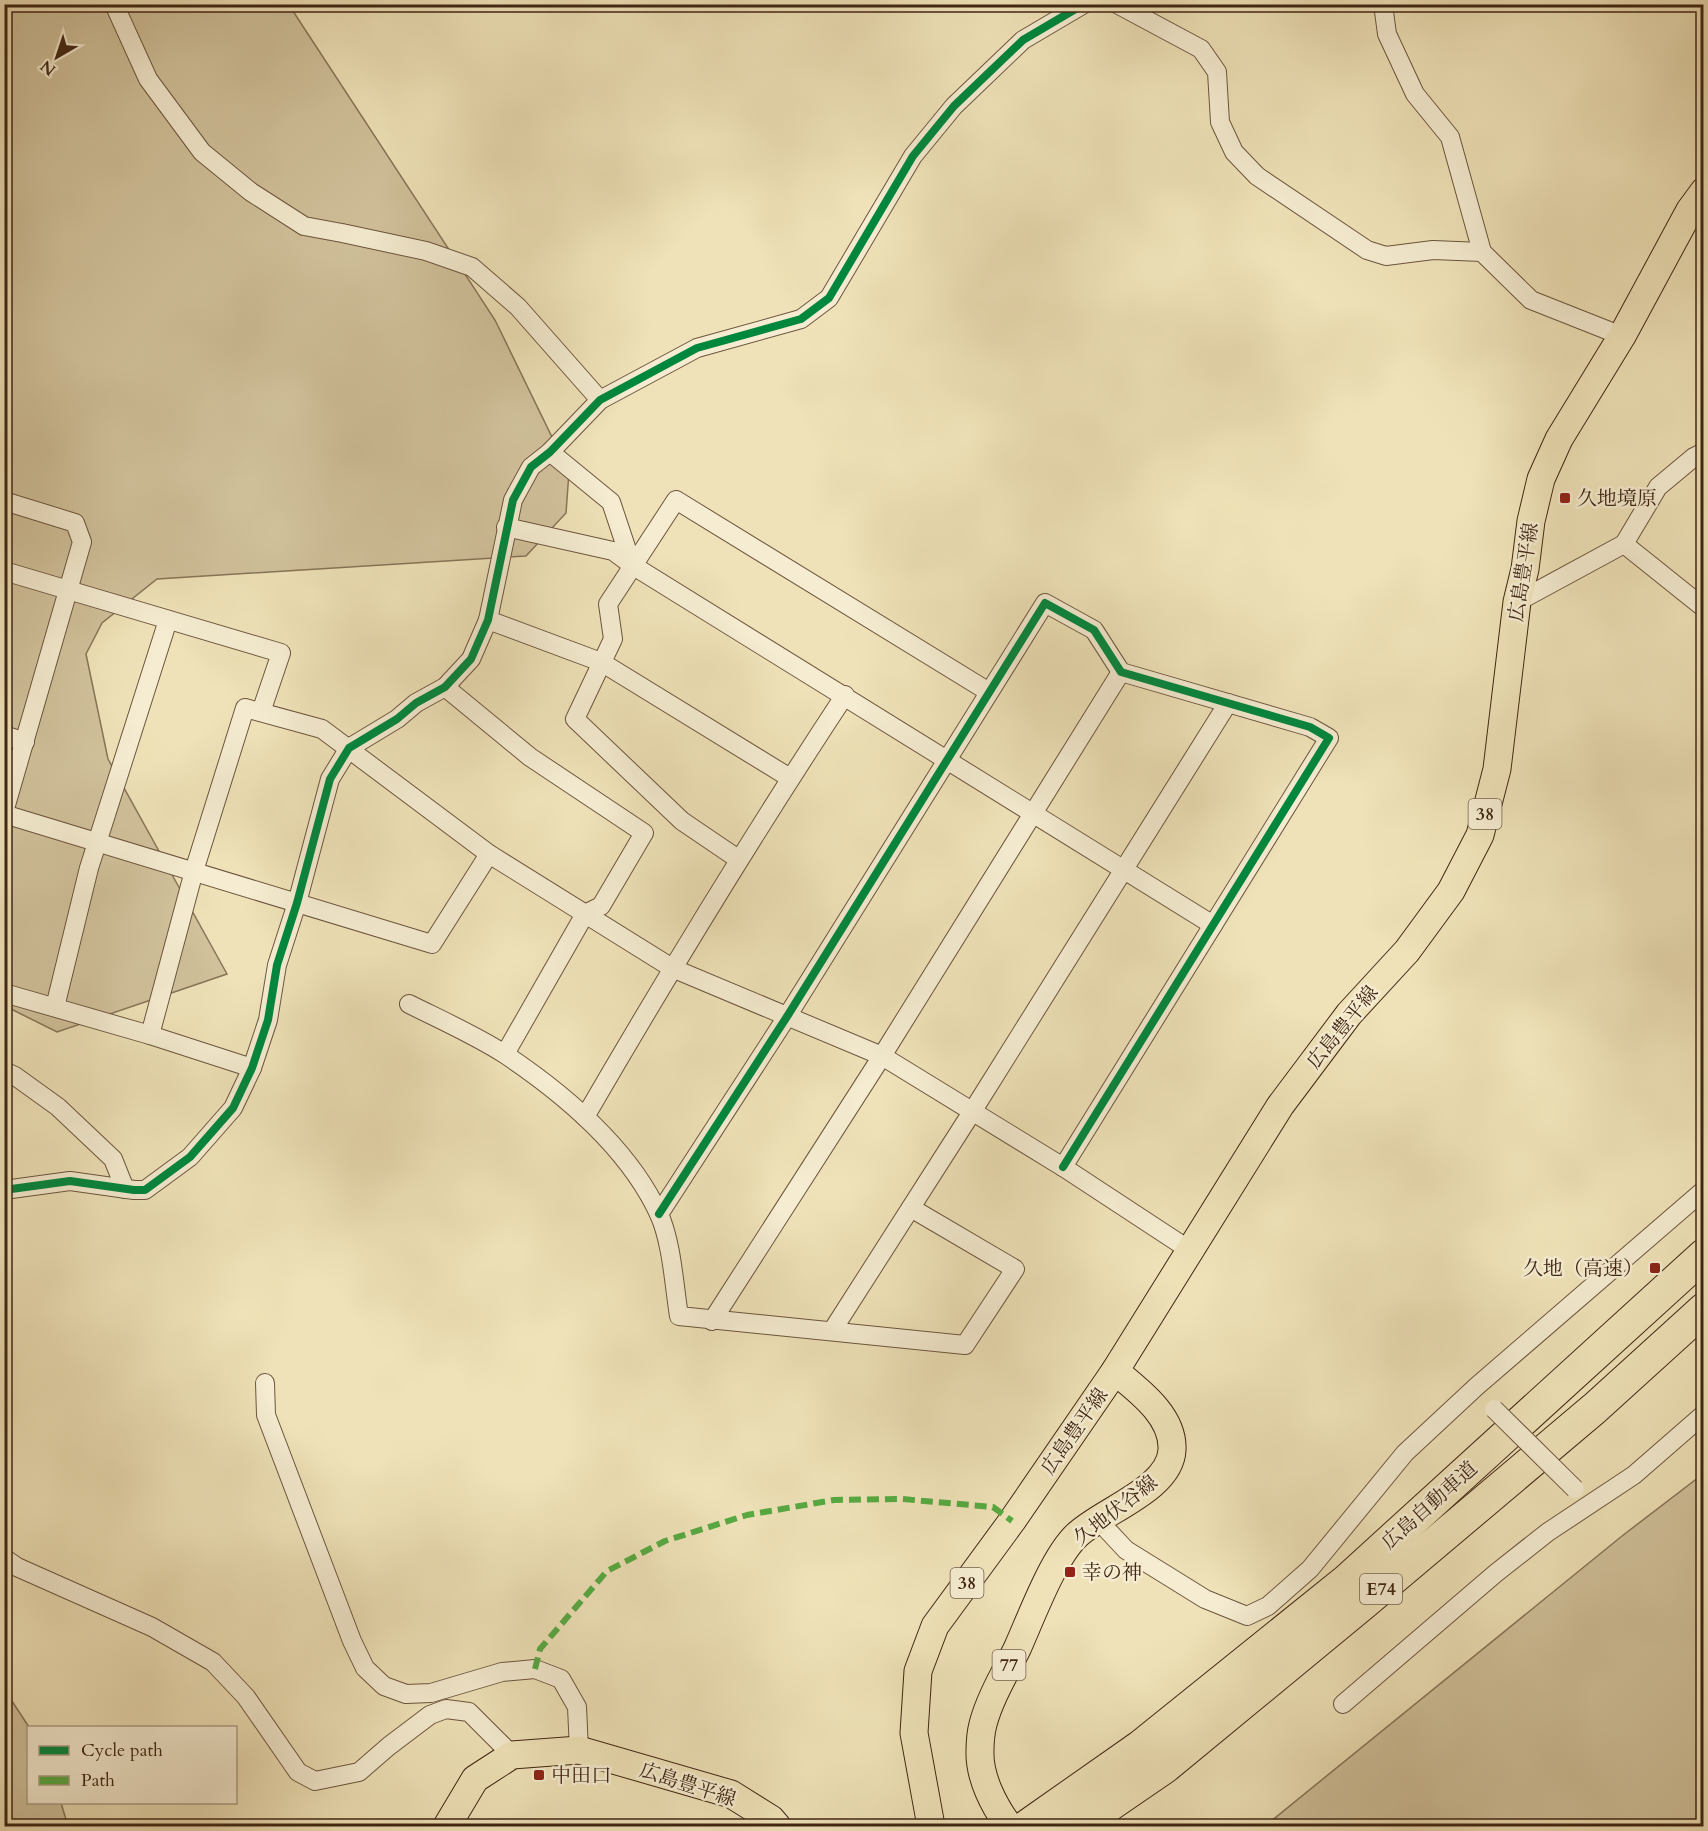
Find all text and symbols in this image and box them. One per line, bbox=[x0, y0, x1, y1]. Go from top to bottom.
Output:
north arrow bbox=[27, 27, 87, 87]
text: N bbox=[36, 55, 61, 81]
place label: 久地境原 bbox=[1577, 485, 1657, 512]
marker: 久地境原 bbox=[1558, 491, 1572, 505]
street label: 広島豊平線 bbox=[1502, 521, 1545, 624]
road number: 38 bbox=[1468, 799, 1502, 829]
street label: 広島豊平線 bbox=[1300, 980, 1384, 1075]
place label: 久地（高速） bbox=[1523, 1255, 1643, 1282]
marker: 久地（高速） bbox=[1648, 1261, 1662, 1275]
street label: 広島豊平線 bbox=[1035, 1383, 1114, 1480]
street label: 広島自動車道 bbox=[1376, 1455, 1483, 1556]
street label: 久地伏谷線 bbox=[1068, 1469, 1163, 1552]
place label: 幸の神 bbox=[1082, 1559, 1142, 1586]
marker: 幸の神 bbox=[1063, 1565, 1077, 1579]
road number: 38 bbox=[950, 1568, 984, 1598]
road number: E74 bbox=[1360, 1574, 1402, 1604]
road number: 77 bbox=[992, 1650, 1026, 1680]
legend bbox=[27, 1726, 237, 1804]
text: Cycle path bbox=[81, 1738, 163, 1763]
street label: 広島豊平線 bbox=[636, 1756, 740, 1813]
place label: 中田口 bbox=[551, 1762, 611, 1789]
text: Path bbox=[81, 1768, 115, 1793]
marker: 中田口 bbox=[532, 1768, 546, 1782]

